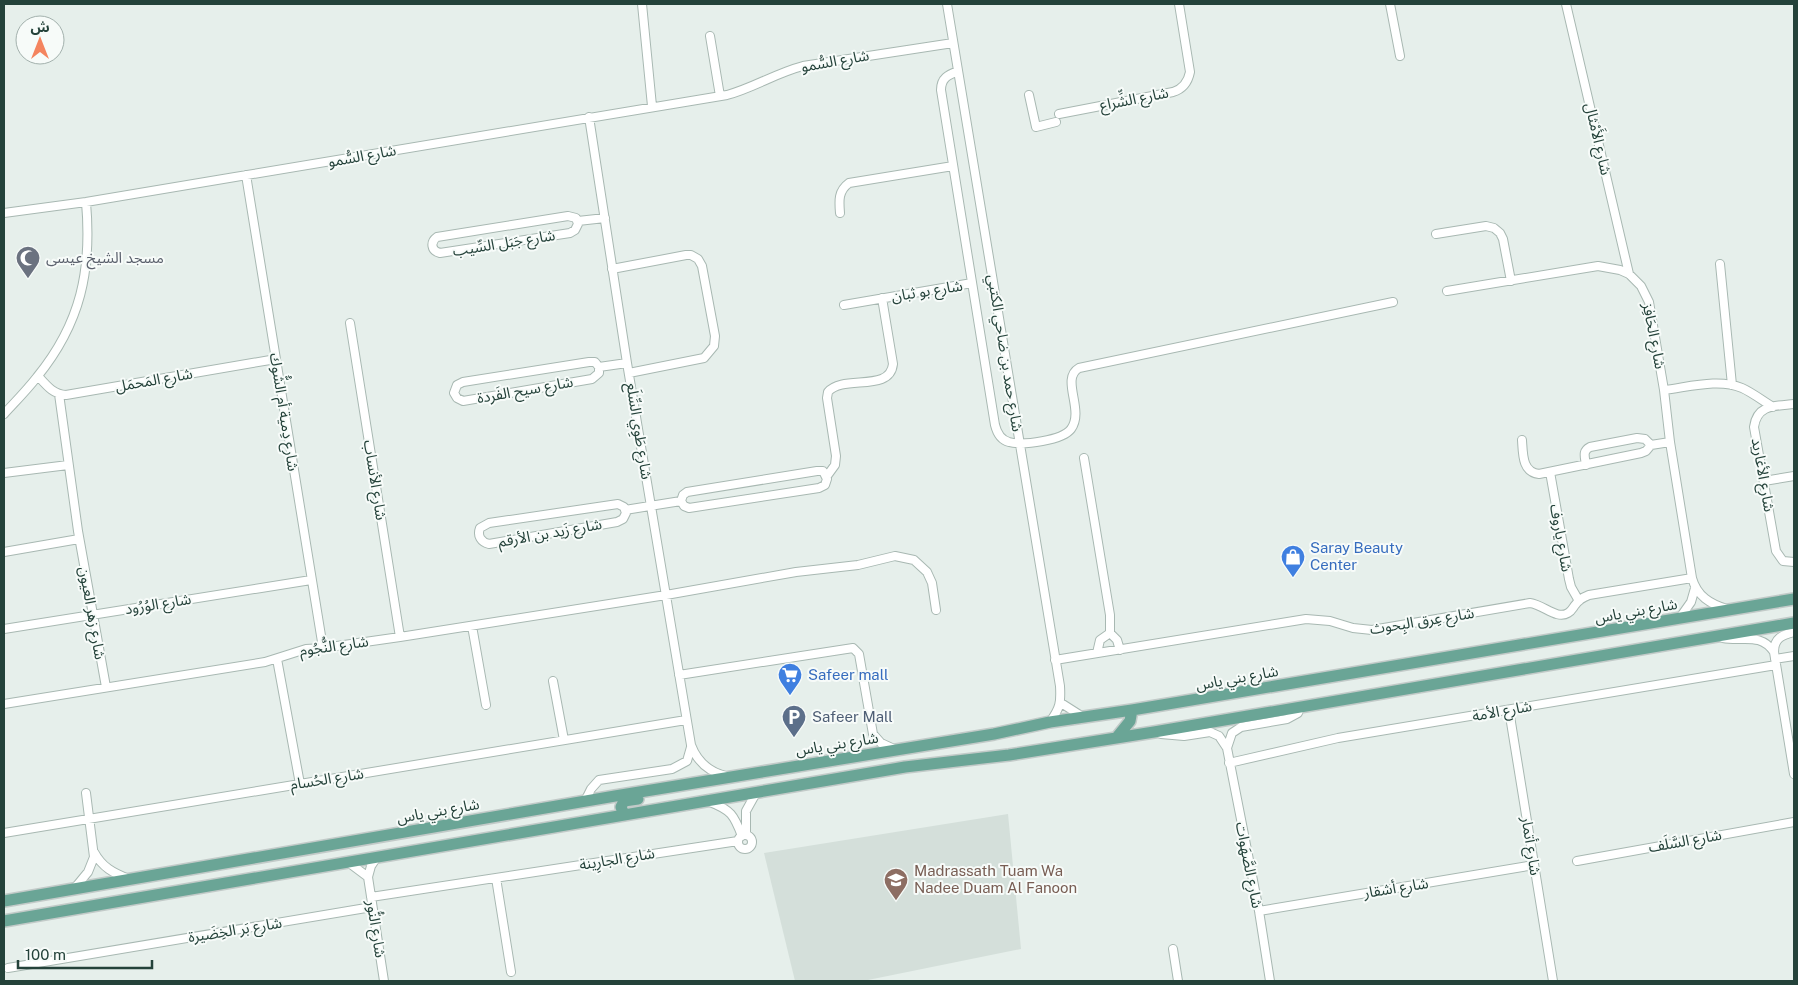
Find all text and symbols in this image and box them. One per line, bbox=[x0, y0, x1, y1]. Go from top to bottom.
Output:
north arrow bbox=[15, 15, 65, 65]
text: ش bbox=[30, 19, 50, 35]
street label: شارع السُّمو bbox=[800, 46, 871, 79]
street label: شارع الشِّراع bbox=[1097, 81, 1171, 117]
street label: شارع الأَمْثال bbox=[1578, 101, 1617, 178]
street label: شارع السُّمو bbox=[327, 141, 398, 174]
street label: شارع جَبَل السِّيب bbox=[451, 226, 557, 263]
mosque icon: مسجد الشيخ عيسى bbox=[15, 245, 41, 279]
place label: مسجد الشيخ عيسى bbox=[46, 249, 164, 270]
street label: شارع حمد بن ضاحي الكتبي bbox=[981, 273, 1026, 434]
street label: شارع بو ثبان bbox=[890, 276, 965, 308]
street label: شارع الحَافِز bbox=[1636, 300, 1669, 371]
street label: شارع دِمية أم الشُّوك bbox=[263, 351, 307, 473]
street label: شارع المَحمَل bbox=[114, 364, 195, 399]
street label: شارع سيح الفَردة bbox=[476, 373, 575, 410]
street label: شارع طَوِي السِّلَع bbox=[619, 381, 656, 481]
street label: شارع الأغاريد bbox=[1745, 437, 1778, 514]
street label: شارع الأنساب bbox=[357, 438, 390, 522]
street label: شارع ياروف bbox=[1543, 503, 1576, 574]
street label: شارع زَيد بن الأرقم bbox=[497, 515, 604, 554]
place label: Saray Beauty Center bbox=[1310, 539, 1403, 573]
shop icon: Saray Beauty Center bbox=[1280, 544, 1306, 578]
street label: شارع زهر العيون bbox=[72, 565, 109, 662]
street label: شارع الوُرُود bbox=[124, 590, 193, 621]
street label: شارع بني ياس bbox=[1593, 595, 1680, 630]
street label: شارع عِرق البِحوث bbox=[1369, 604, 1476, 641]
street label: شارع النُّجُوم bbox=[298, 630, 370, 663]
supermarket icon: Safeer mall bbox=[777, 662, 803, 696]
street label: شارع بني ياس bbox=[1194, 662, 1281, 697]
place label: Safeer mall bbox=[808, 666, 889, 683]
street label: شارع الأمة bbox=[1471, 697, 1534, 728]
parking icon: Safeer Mall bbox=[781, 704, 807, 738]
place label: Safeer Mall bbox=[812, 708, 893, 725]
street label: شارع بني ياس bbox=[794, 729, 880, 762]
street label: شارع الحُسام bbox=[289, 764, 366, 797]
street label: شارع بني ياس bbox=[395, 795, 482, 830]
street label: شارع أتمار bbox=[1514, 814, 1545, 877]
street label: شارع الصَّهَوات bbox=[1229, 820, 1266, 911]
street label: شارع السَّلَف bbox=[1647, 825, 1724, 859]
street label: شارع الجارِينة bbox=[578, 844, 657, 877]
place label: Madrassath Tuam Wa Nadee Duam Al Fanoon bbox=[914, 862, 1077, 896]
school or university icon: Madrassath Tuam Wa Nadee Duam Al Fanoon bbox=[883, 867, 909, 901]
street label: شارع أشقار bbox=[1361, 874, 1430, 905]
street label: شارع النُّور bbox=[359, 898, 392, 960]
street label: شارع بَر الخِضَيرة bbox=[187, 914, 284, 949]
scale bar bbox=[18, 938, 151, 970]
text: 100 m bbox=[25, 946, 66, 963]

